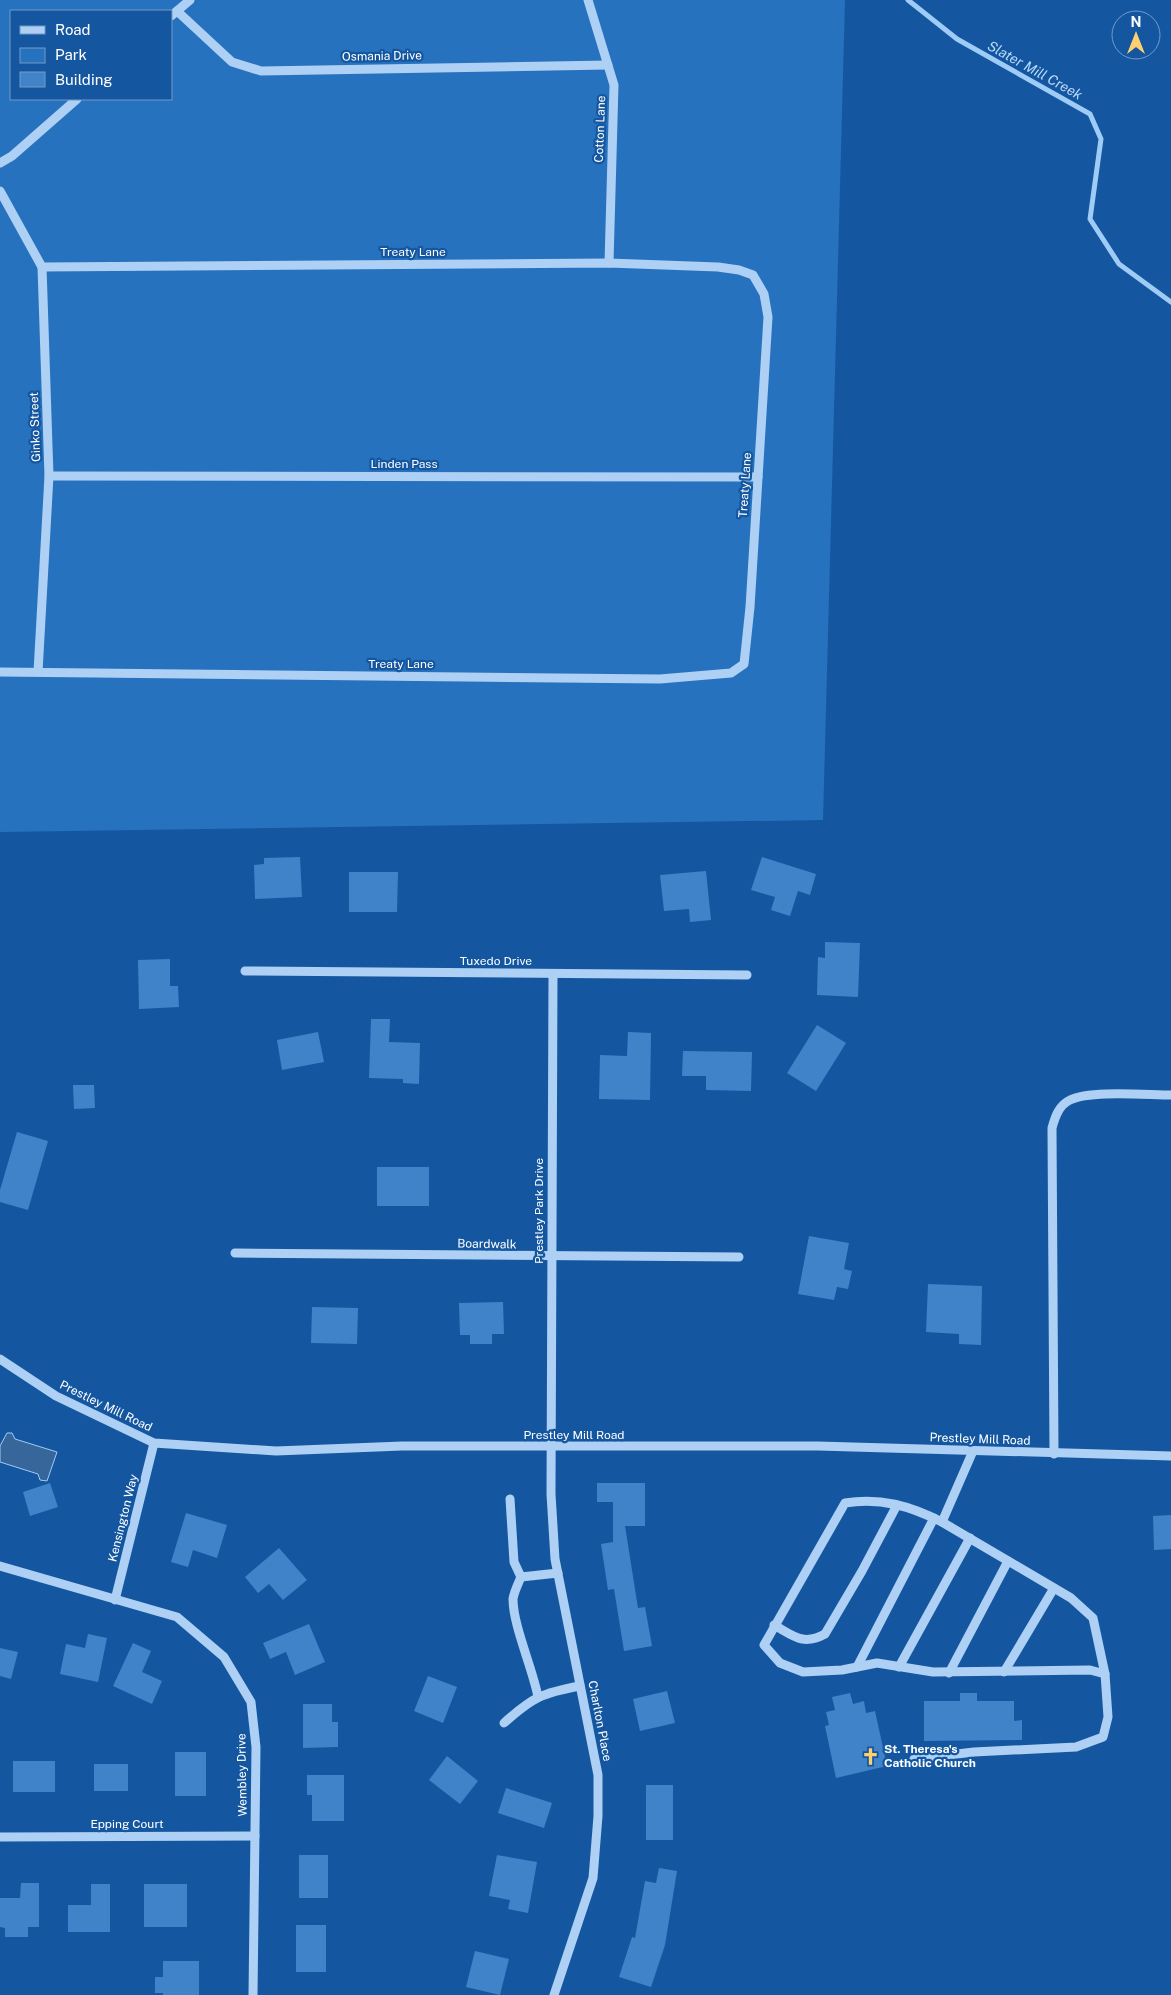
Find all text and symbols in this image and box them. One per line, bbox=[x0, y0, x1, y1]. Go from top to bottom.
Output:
legend bbox=[10, 10, 172, 100]
north arrow bbox=[1111, 10, 1161, 60]
text: N bbox=[1131, 14, 1141, 30]
text: Road bbox=[55, 21, 91, 38]
water label: Slater Mill Creek bbox=[985, 37, 1086, 103]
text: Park bbox=[55, 46, 87, 63]
street label: Osmania Drive bbox=[342, 48, 422, 64]
text: Building bbox=[55, 71, 113, 88]
street label: Cotton Lane bbox=[592, 95, 608, 163]
street label: Treaty Lane bbox=[380, 245, 446, 259]
street label: Ginko Street bbox=[27, 391, 43, 462]
street label: Treaty Lane bbox=[736, 452, 754, 518]
street label: Linden Pass bbox=[371, 457, 437, 471]
street label: Treaty Lane bbox=[368, 657, 434, 671]
street label: Tuxedo Drive bbox=[460, 954, 532, 968]
street label: Prestley Park Drive bbox=[532, 1158, 546, 1264]
street label: Boardwalk bbox=[457, 1236, 517, 1252]
street label: Prestley Mill Road bbox=[58, 1378, 154, 1434]
street label: Prestley Mill Road bbox=[523, 1428, 625, 1442]
street label: Prestley Mill Road bbox=[929, 1430, 1031, 1448]
street label: Kensington Way bbox=[105, 1472, 141, 1563]
street label: Charlton Place bbox=[585, 1679, 615, 1763]
street label: Wembley Drive bbox=[234, 1733, 250, 1817]
place label: St. Theresa's Catholic Church bbox=[884, 1742, 976, 1770]
church icon: St. Theresa's Catholic Church bbox=[860, 1746, 880, 1766]
street label: Epping Court bbox=[90, 1817, 164, 1831]

